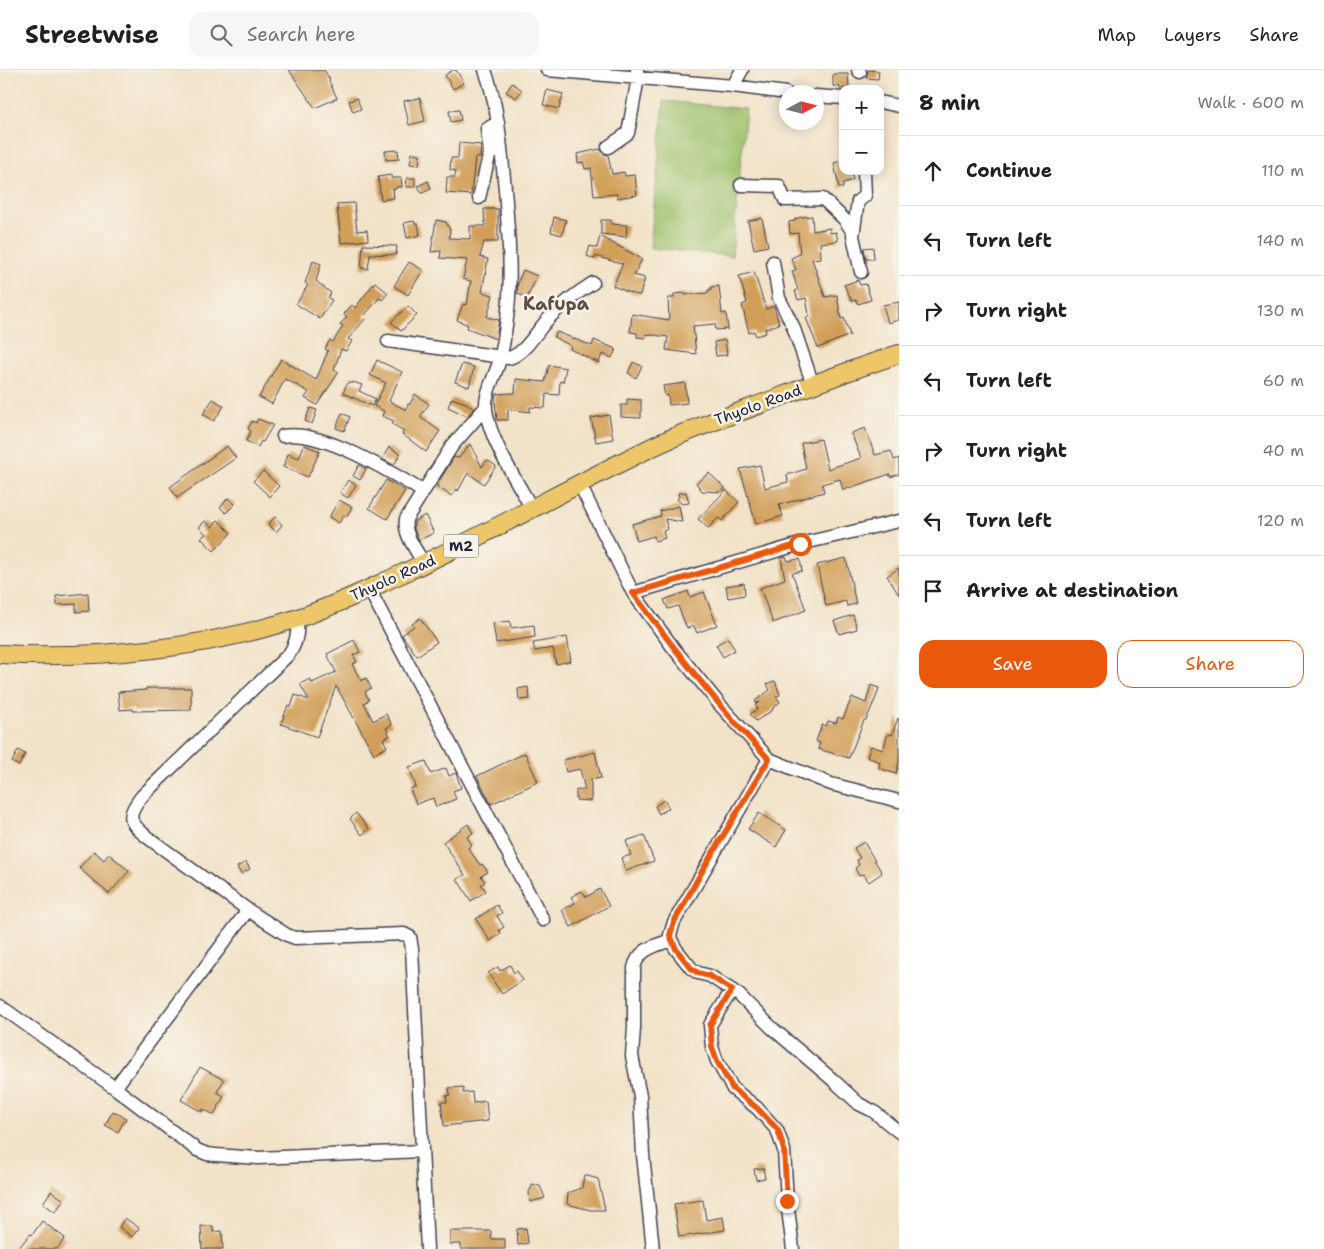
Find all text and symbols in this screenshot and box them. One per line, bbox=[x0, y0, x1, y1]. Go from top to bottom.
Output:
search box bbox=[189, 12, 539, 57]
text: Streetwise bbox=[25, 19, 159, 51]
icon: search bbox=[207, 21, 235, 49]
text: Search here bbox=[247, 22, 356, 47]
text: Map bbox=[1098, 23, 1136, 47]
text: Layers bbox=[1164, 23, 1221, 47]
text: Share bbox=[1249, 23, 1299, 47]
north arrow bbox=[779, 85, 824, 130]
map controls bbox=[839, 85, 884, 175]
button: + bbox=[839, 85, 884, 130]
text: 8 min bbox=[919, 89, 980, 117]
text: Walk · 600 m bbox=[1198, 92, 1304, 113]
button: − bbox=[839, 130, 884, 175]
icon: ahead bbox=[919, 157, 947, 185]
text: Continue bbox=[966, 158, 1052, 183]
text: 110 m bbox=[1261, 160, 1304, 181]
icon: left bbox=[919, 227, 947, 255]
text: Turn left bbox=[966, 228, 1052, 253]
text: 140 m bbox=[1257, 230, 1304, 251]
district label: Kafupa bbox=[523, 292, 590, 316]
icon: right bbox=[919, 297, 947, 325]
text: Turn right bbox=[966, 298, 1067, 323]
text: 130 m bbox=[1257, 300, 1304, 321]
icon: left bbox=[919, 367, 947, 395]
text: Turn left bbox=[966, 368, 1052, 393]
text: 60 m bbox=[1263, 370, 1304, 391]
street label: Thyolo Road bbox=[712, 380, 805, 430]
icon: right bbox=[919, 437, 947, 465]
text: Turn right bbox=[966, 438, 1067, 463]
text: 40 m bbox=[1262, 440, 1304, 461]
icon: left bbox=[919, 507, 947, 535]
text: Turn left bbox=[966, 508, 1052, 533]
text: 120 m bbox=[1257, 510, 1304, 531]
route start bbox=[789, 533, 812, 556]
road number: M2 bbox=[444, 534, 478, 558]
street label: Thyolo Road bbox=[347, 550, 439, 606]
icon: arrive bbox=[919, 577, 947, 605]
text: Arrive at destination bbox=[966, 578, 1178, 603]
button: Save bbox=[919, 640, 1107, 688]
button: Share bbox=[1117, 640, 1304, 688]
route end bbox=[776, 1190, 799, 1213]

